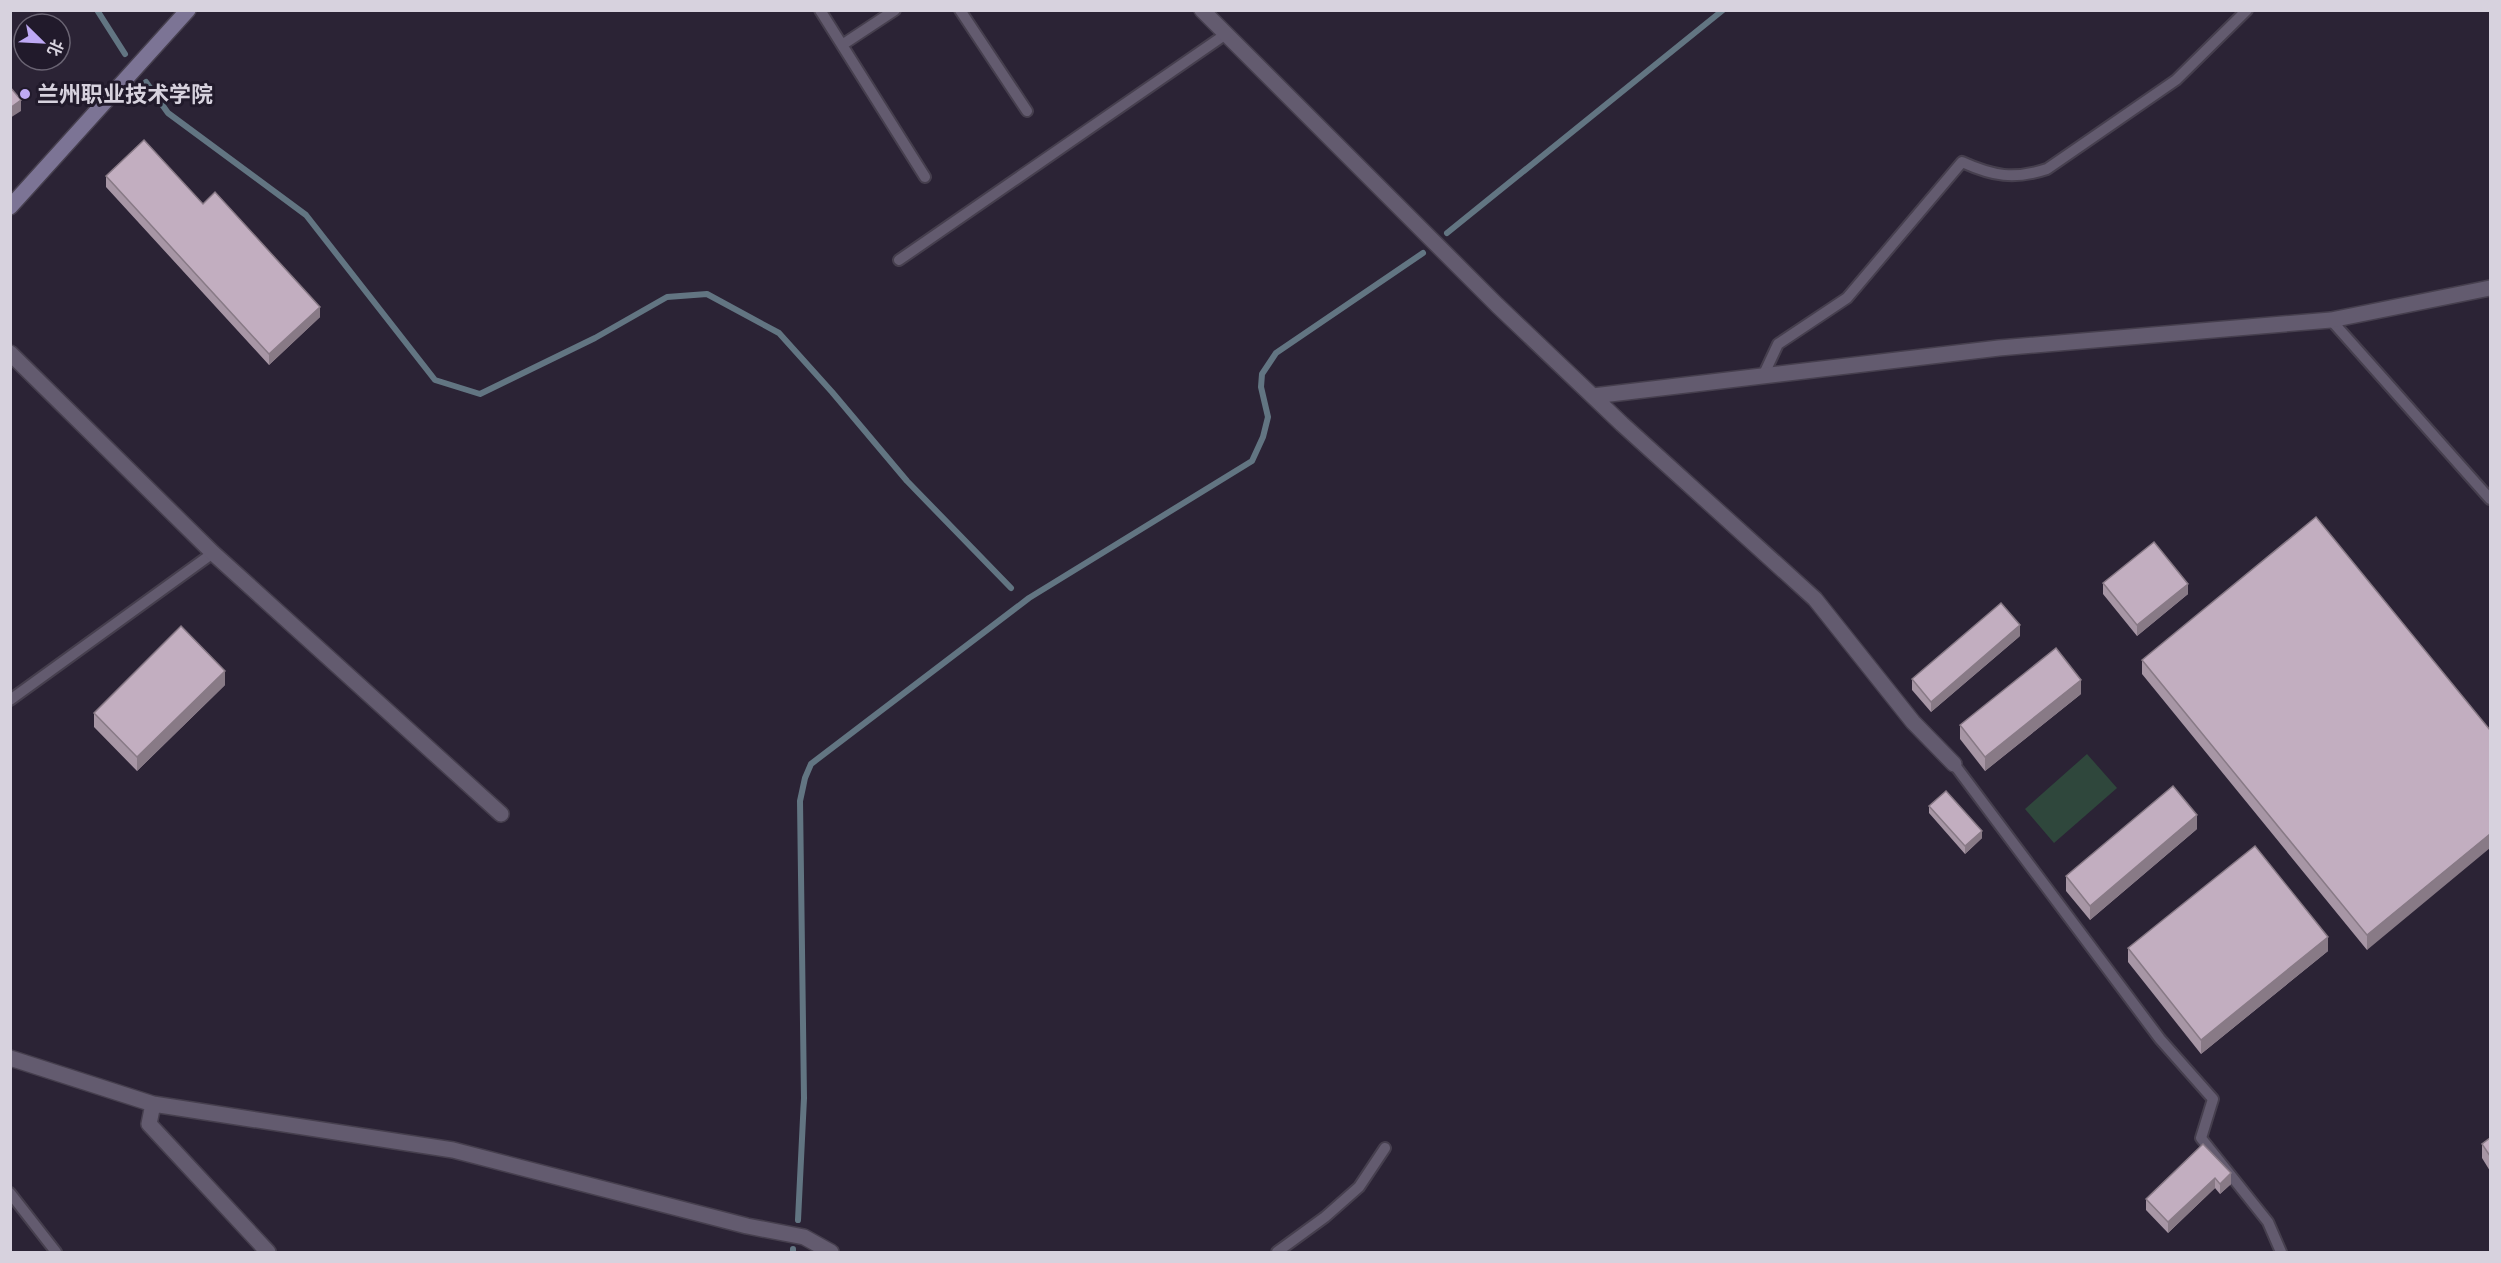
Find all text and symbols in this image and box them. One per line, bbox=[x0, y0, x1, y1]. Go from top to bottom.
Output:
north arrow bbox=[12, 12, 72, 72]
text: 北 bbox=[43, 37, 67, 59]
place label: 兰州职业技术学院 bbox=[37, 81, 213, 108]
marker: 兰州职业技术学院 bbox=[18, 87, 32, 101]

